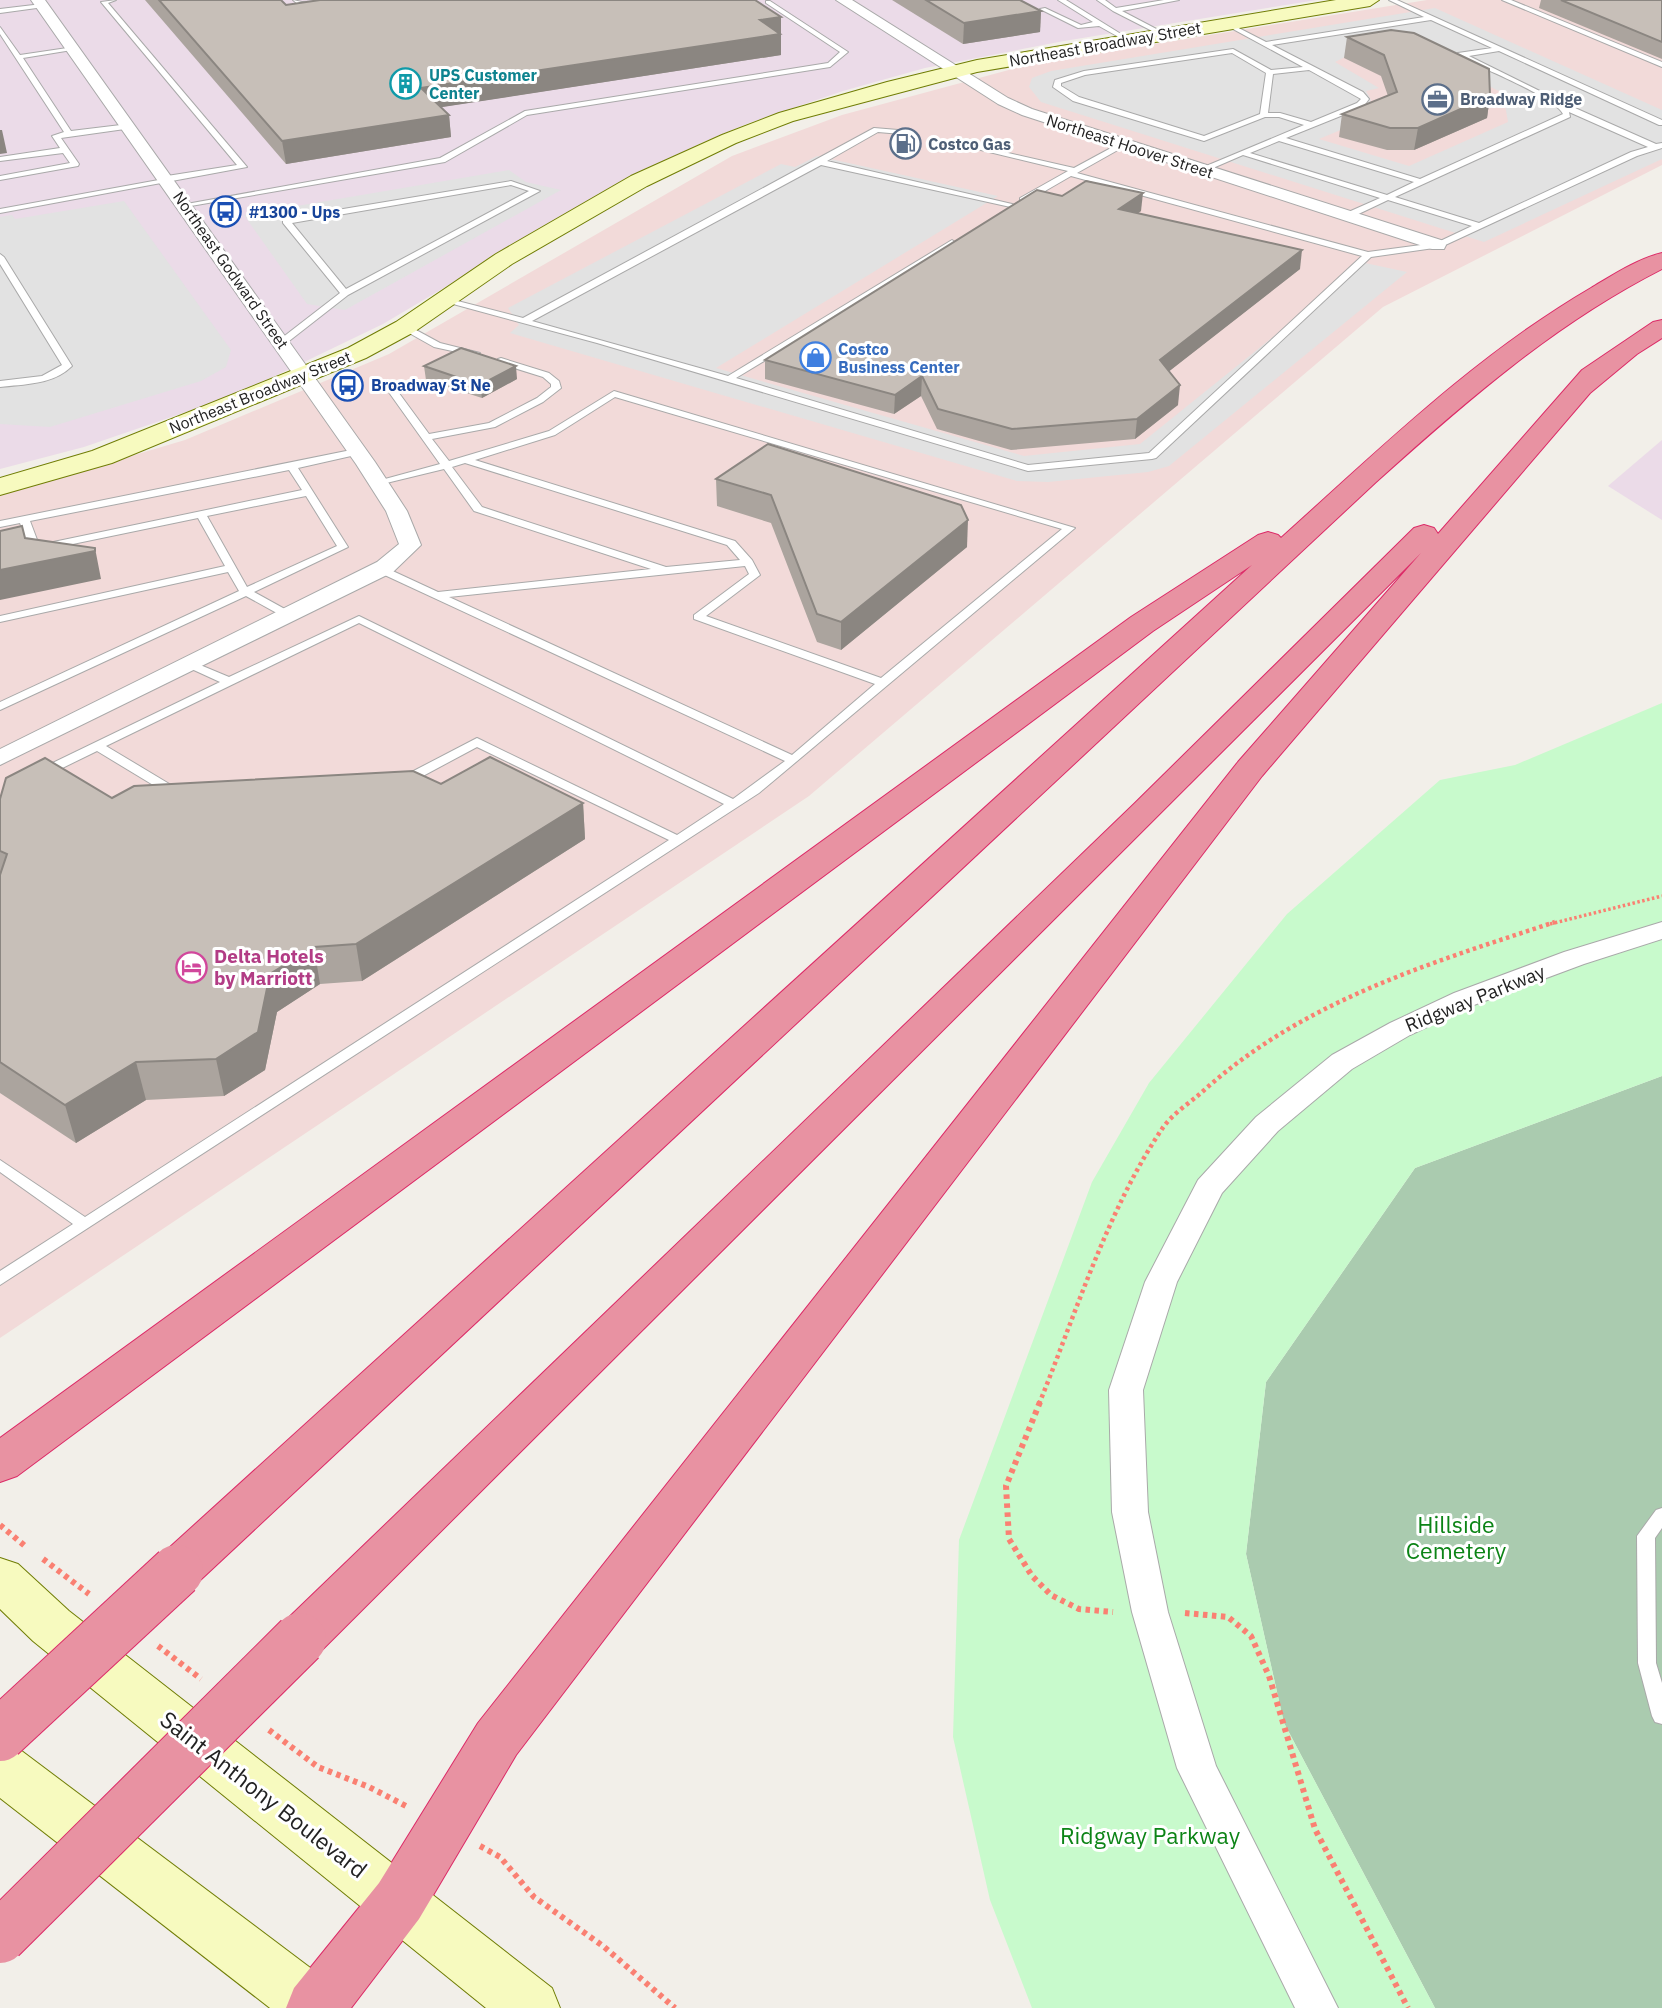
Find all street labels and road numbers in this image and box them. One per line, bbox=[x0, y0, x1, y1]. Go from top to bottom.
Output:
street label: Northeast Broadway Street bbox=[1007, 17, 1203, 71]
street label: Northeast Hoover Street bbox=[1044, 110, 1216, 182]
street label: Northeast Godward Street bbox=[169, 187, 293, 353]
street label: Northeast Broadway Street bbox=[166, 346, 354, 438]
street label: Ridgway Parkway bbox=[1401, 959, 1549, 1037]
street label: Saint Anthony Boulevard bbox=[155, 1704, 373, 1884]

